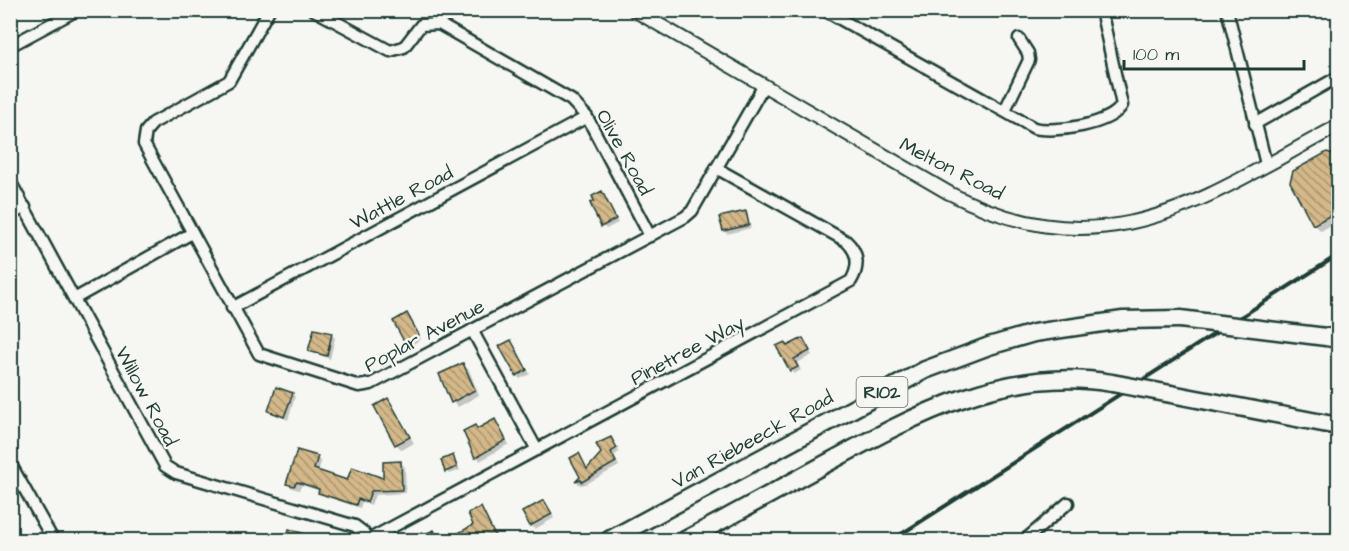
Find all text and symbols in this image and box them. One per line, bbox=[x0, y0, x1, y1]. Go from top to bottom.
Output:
scale bar bbox=[1124, 33, 1304, 71]
text: 100 m bbox=[1133, 42, 1179, 67]
street label: Olive Road bbox=[589, 104, 659, 201]
street label: Melton Road bbox=[894, 131, 1009, 207]
street label: Wattle Road bbox=[345, 159, 458, 237]
street label: Poplar Avenue bbox=[359, 292, 490, 379]
street label: Pinetree Way bbox=[626, 309, 750, 394]
street label: Willow Road bbox=[108, 342, 184, 451]
road number: R102 bbox=[856, 377, 908, 407]
street label: Van Riebeeck Road bbox=[667, 384, 838, 496]

